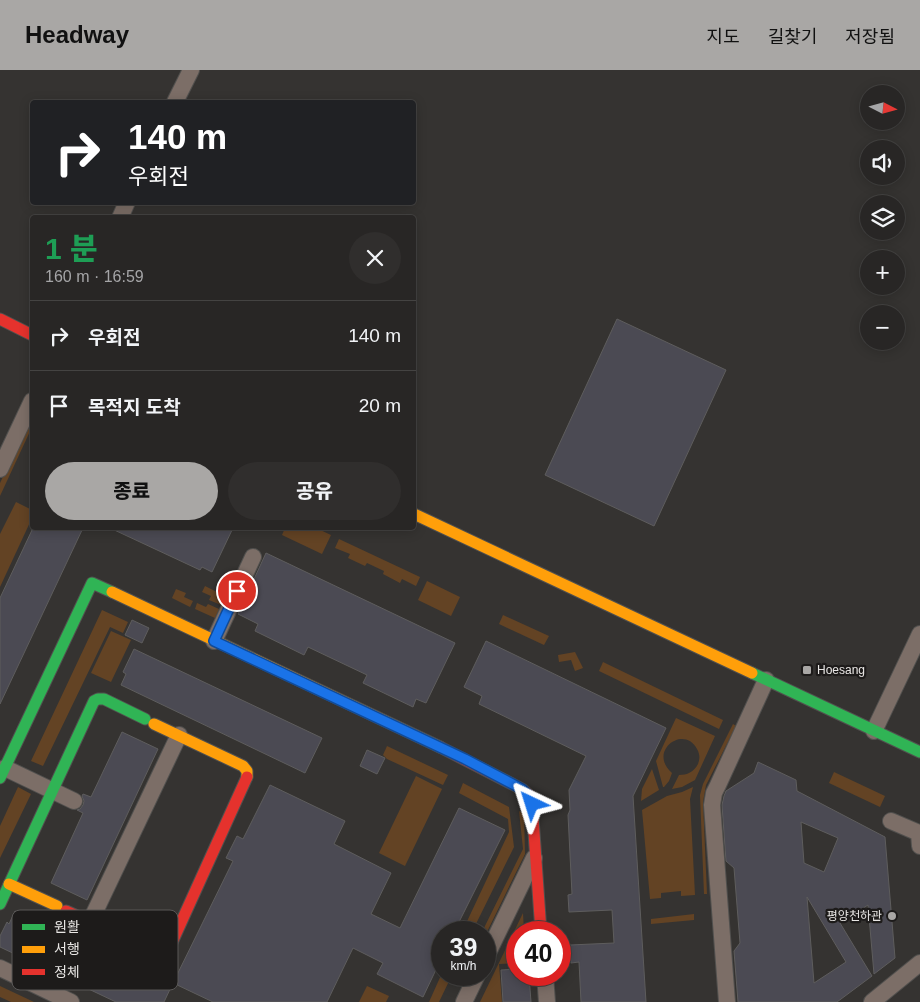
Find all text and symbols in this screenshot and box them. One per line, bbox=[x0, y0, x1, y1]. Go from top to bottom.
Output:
text: Headway bbox=[25, 21, 129, 48]
text: 지도 bbox=[707, 27, 740, 47]
text: 길찾기 bbox=[768, 27, 817, 47]
text: 저장됨 bbox=[845, 27, 895, 47]
north arrow bbox=[860, 85, 905, 130]
map controls bbox=[860, 85, 905, 350]
text: 140 m bbox=[128, 117, 227, 156]
icon: right bbox=[45, 120, 110, 185]
button: sound bbox=[860, 140, 905, 185]
text: 우회전 bbox=[128, 164, 189, 189]
button: layers bbox=[860, 195, 905, 240]
text: 1 분 bbox=[45, 232, 98, 265]
button: close bbox=[349, 232, 401, 284]
button: + bbox=[860, 250, 905, 295]
text: 160 m · 16:59 bbox=[45, 268, 144, 285]
button: − bbox=[860, 305, 905, 350]
icon: right bbox=[45, 322, 73, 350]
text: 140 m bbox=[348, 325, 401, 346]
text: 우회전 bbox=[88, 327, 140, 348]
icon: arrive bbox=[45, 392, 73, 420]
text: 20 m bbox=[359, 395, 401, 416]
text: 목적지 도착 bbox=[88, 397, 181, 418]
button: 종료 bbox=[45, 462, 218, 520]
button: 공유 bbox=[228, 462, 401, 520]
pin bbox=[216, 570, 258, 612]
icon: arrive bbox=[223, 577, 251, 605]
place label: Hoesang bbox=[817, 663, 865, 677]
marker: Hoesang bbox=[801, 664, 813, 676]
position arrow bbox=[505, 777, 557, 829]
place label: 평양천하관 bbox=[827, 909, 882, 923]
legend bbox=[12, 910, 178, 990]
marker: 평양천하관 bbox=[886, 910, 898, 922]
text: 원활 bbox=[54, 919, 80, 935]
speed limit sign: 40 bbox=[506, 921, 571, 986]
text: 39 bbox=[450, 933, 477, 961]
text: 서행 bbox=[54, 941, 80, 957]
text: km/h bbox=[450, 959, 477, 973]
text: 정체 bbox=[54, 964, 80, 980]

